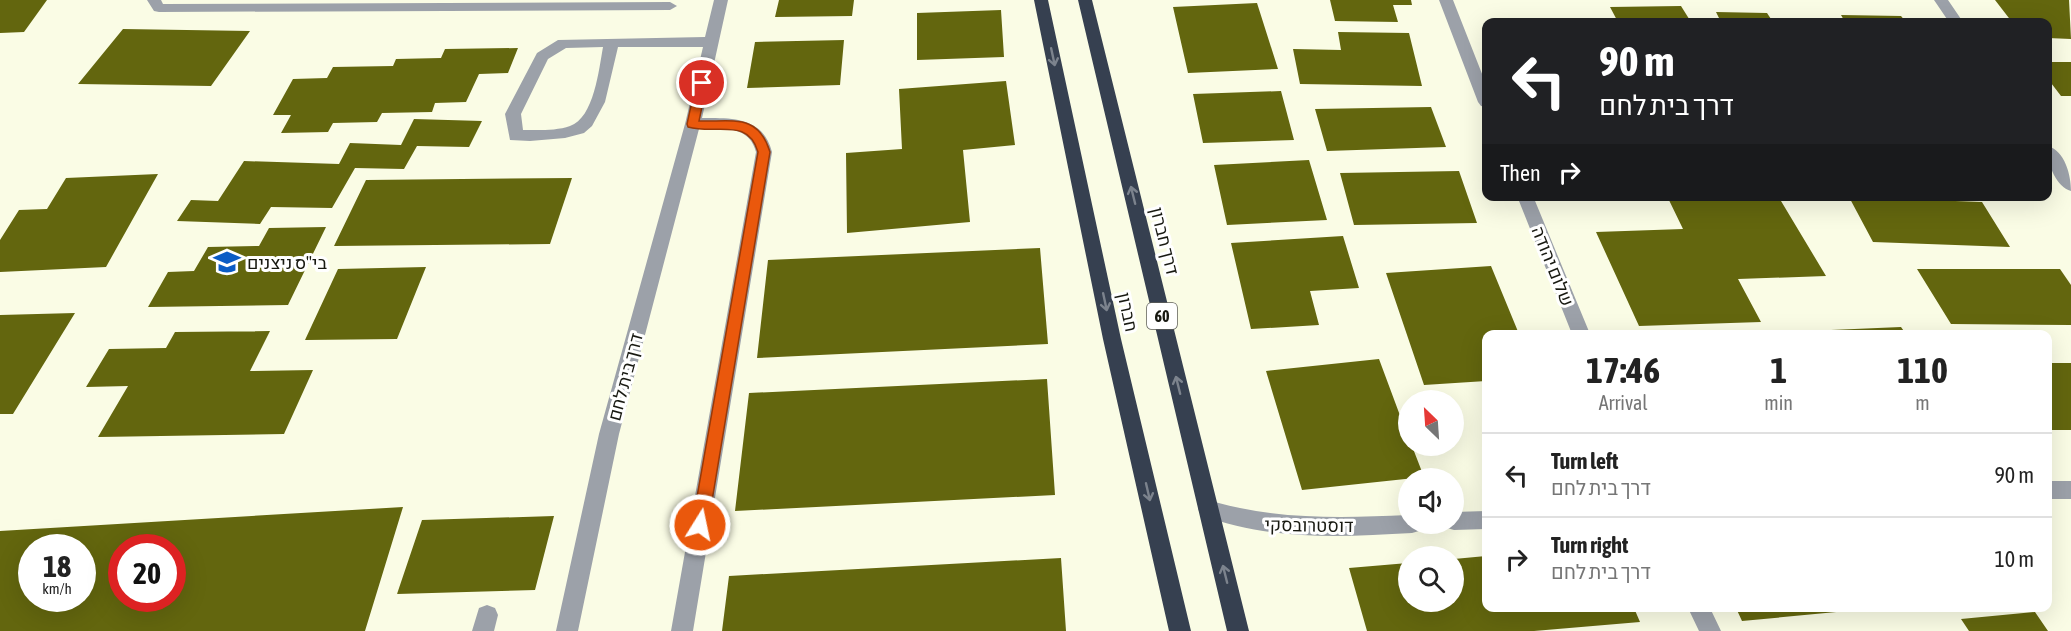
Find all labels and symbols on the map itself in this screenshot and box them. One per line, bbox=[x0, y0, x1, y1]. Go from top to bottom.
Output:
one-way arrow bbox=[1048, 47, 1059, 67]
pin bbox=[676, 57, 727, 108]
one-way arrow bbox=[1126, 186, 1138, 205]
street label: דרך חברון bbox=[1146, 205, 1184, 277]
street label: שלום יהודה bbox=[1528, 223, 1578, 309]
school or university icon: בי"ס ניצנים bbox=[212, 247, 242, 277]
place label: בי"ס ניצנים bbox=[247, 252, 327, 273]
street label: חברון bbox=[1114, 290, 1142, 334]
one-way arrow bbox=[1099, 292, 1111, 311]
road number: 60 bbox=[1147, 303, 1177, 329]
street label: דרך בית לחם bbox=[603, 331, 647, 423]
one-way arrow bbox=[1172, 376, 1184, 395]
north arrow bbox=[1398, 390, 1464, 456]
one-way arrow bbox=[1143, 482, 1155, 501]
position arrow bbox=[668, 493, 732, 557]
street label: דוסטרובסקי bbox=[1264, 514, 1354, 536]
speed limit sign: 20 bbox=[108, 534, 186, 612]
one-way arrow bbox=[1218, 565, 1230, 584]

